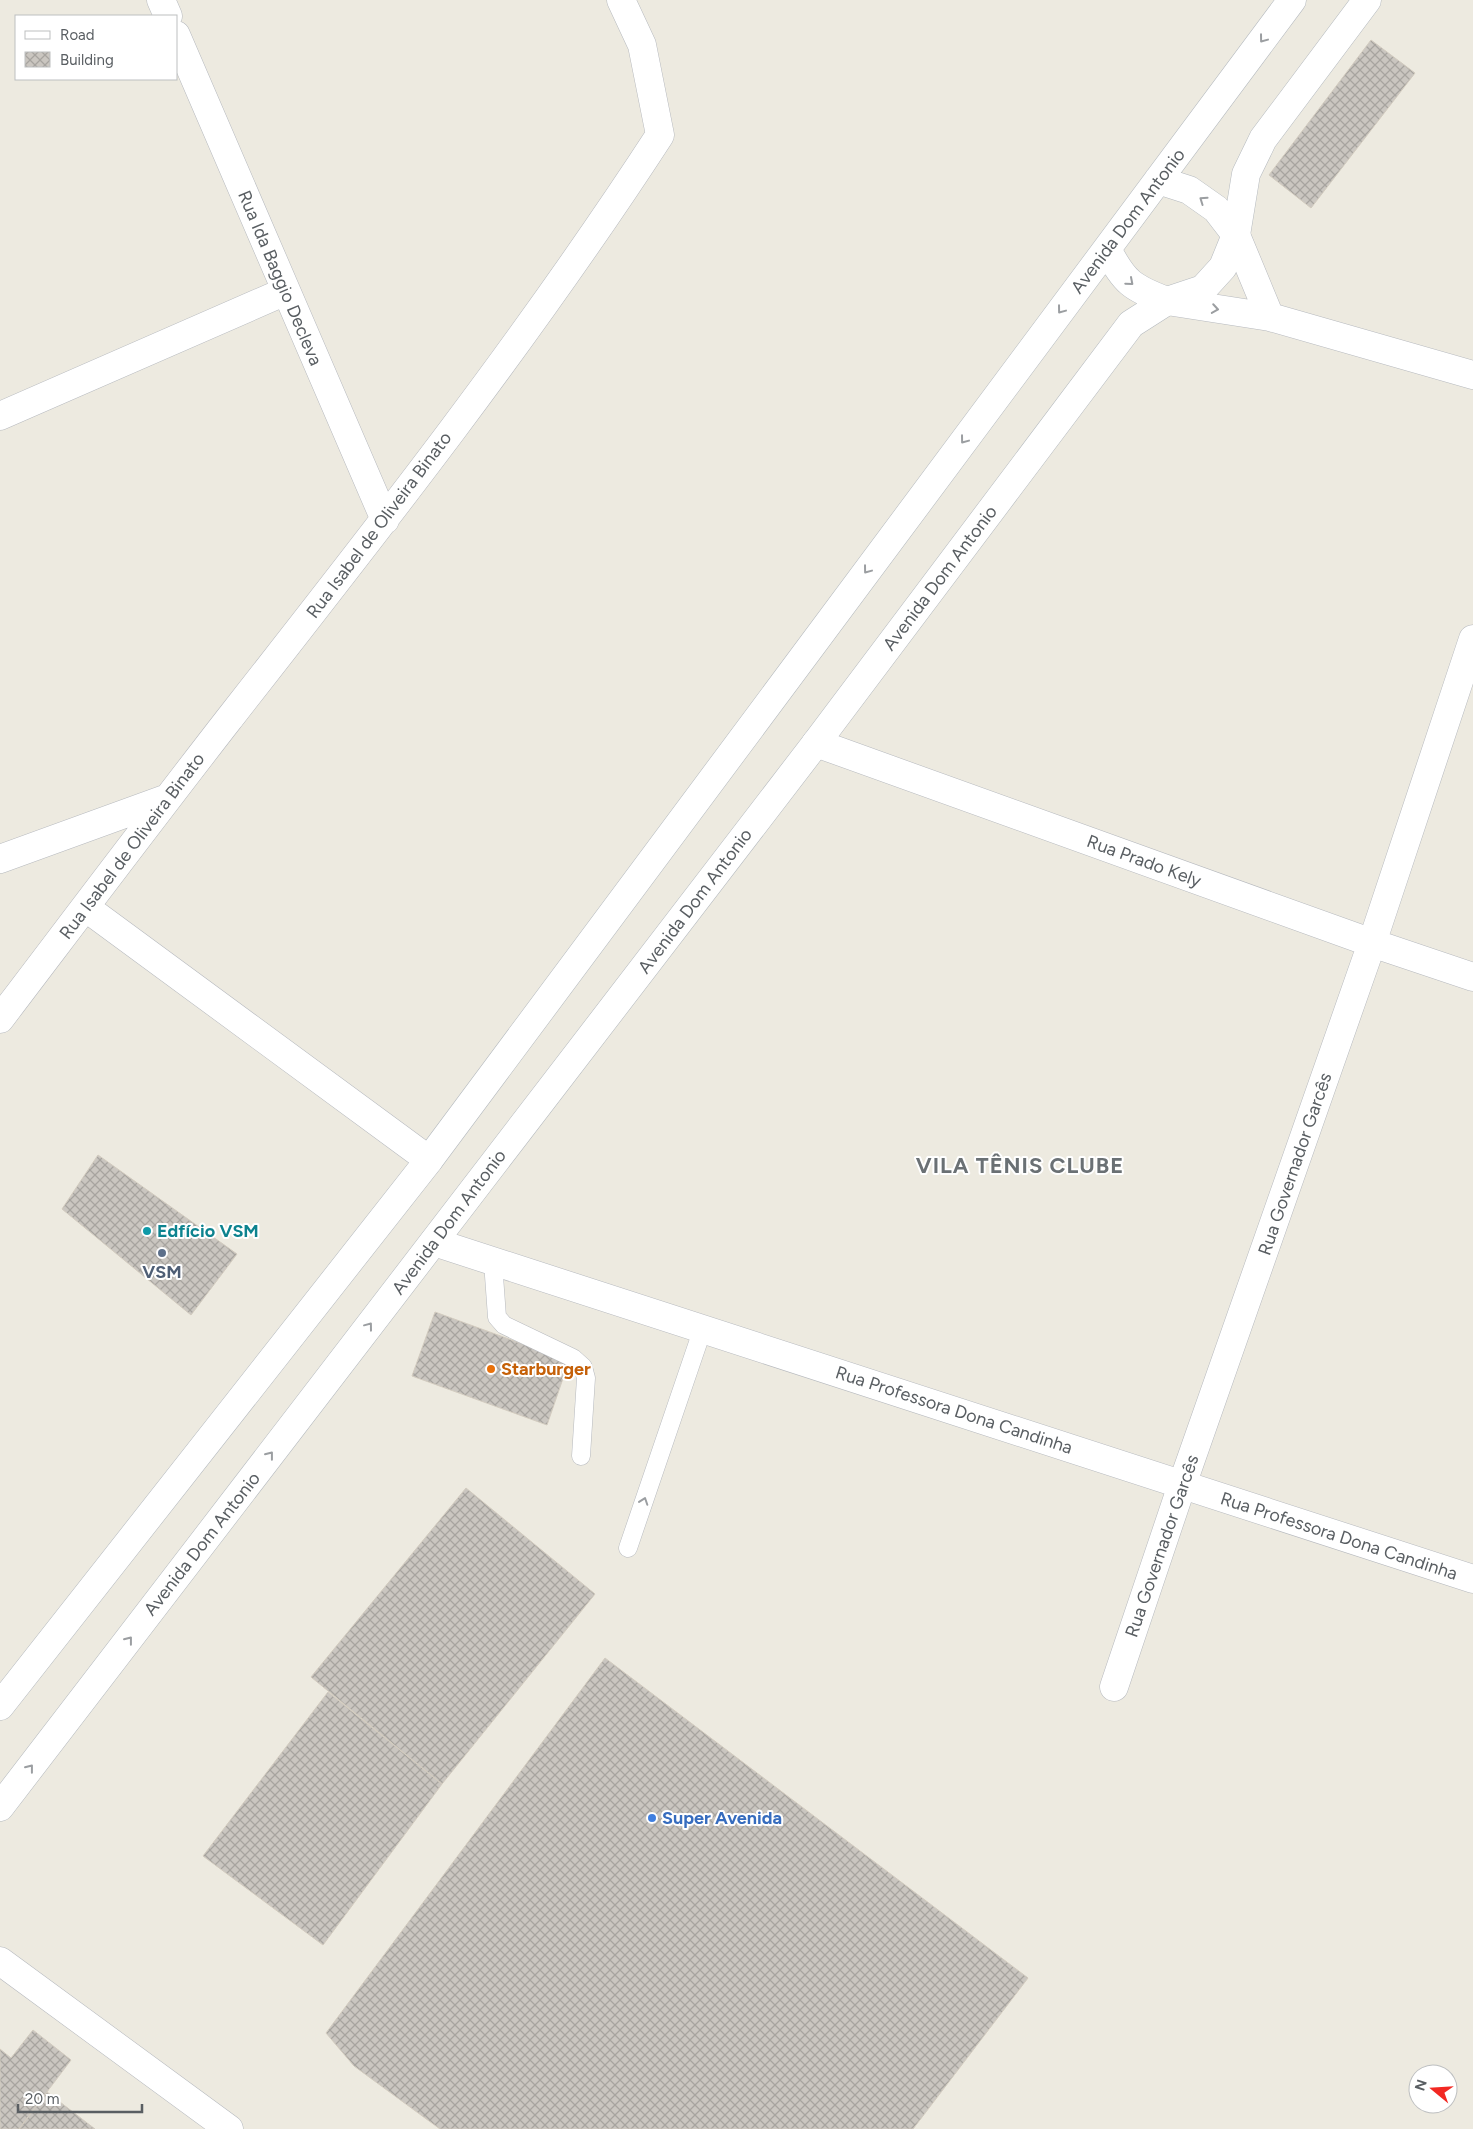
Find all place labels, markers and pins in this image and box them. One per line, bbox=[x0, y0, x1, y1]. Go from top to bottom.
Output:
place label: Edfício VSM bbox=[157, 1220, 259, 1242]
marker: Edfício VSM bbox=[141, 1225, 153, 1237]
marker: VSM bbox=[156, 1247, 168, 1259]
place label: VSM bbox=[142, 1261, 182, 1283]
place label: Starburger bbox=[501, 1358, 591, 1380]
marker: Starburger bbox=[485, 1363, 497, 1375]
place label: Super Avenida bbox=[662, 1807, 782, 1829]
marker: Super Avenida bbox=[646, 1812, 658, 1824]

